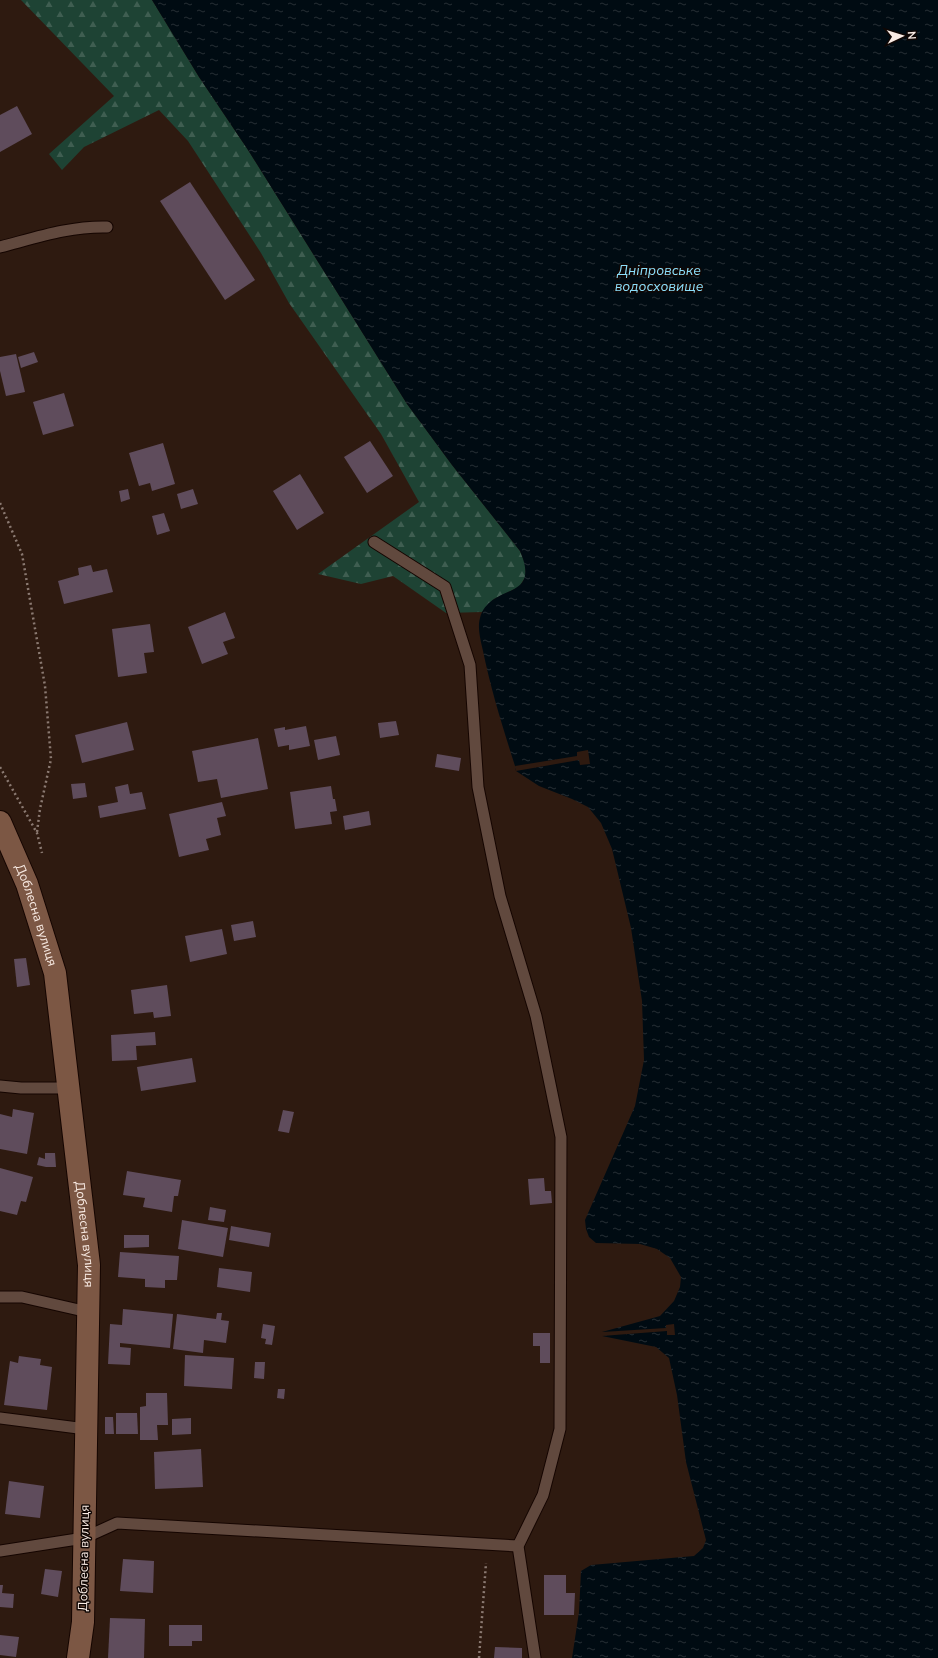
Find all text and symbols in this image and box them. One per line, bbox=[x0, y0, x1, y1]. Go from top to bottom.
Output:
north arrow bbox=[882, 16, 922, 56]
text: N bbox=[904, 31, 919, 40]
water label: Дніпровське водосховище bbox=[615, 261, 704, 296]
street label: Доблесна вулиця bbox=[10, 861, 61, 969]
street label: Доблесна вулиця bbox=[70, 1180, 98, 1288]
street label: Доблесна вулиця bbox=[74, 1504, 94, 1612]

